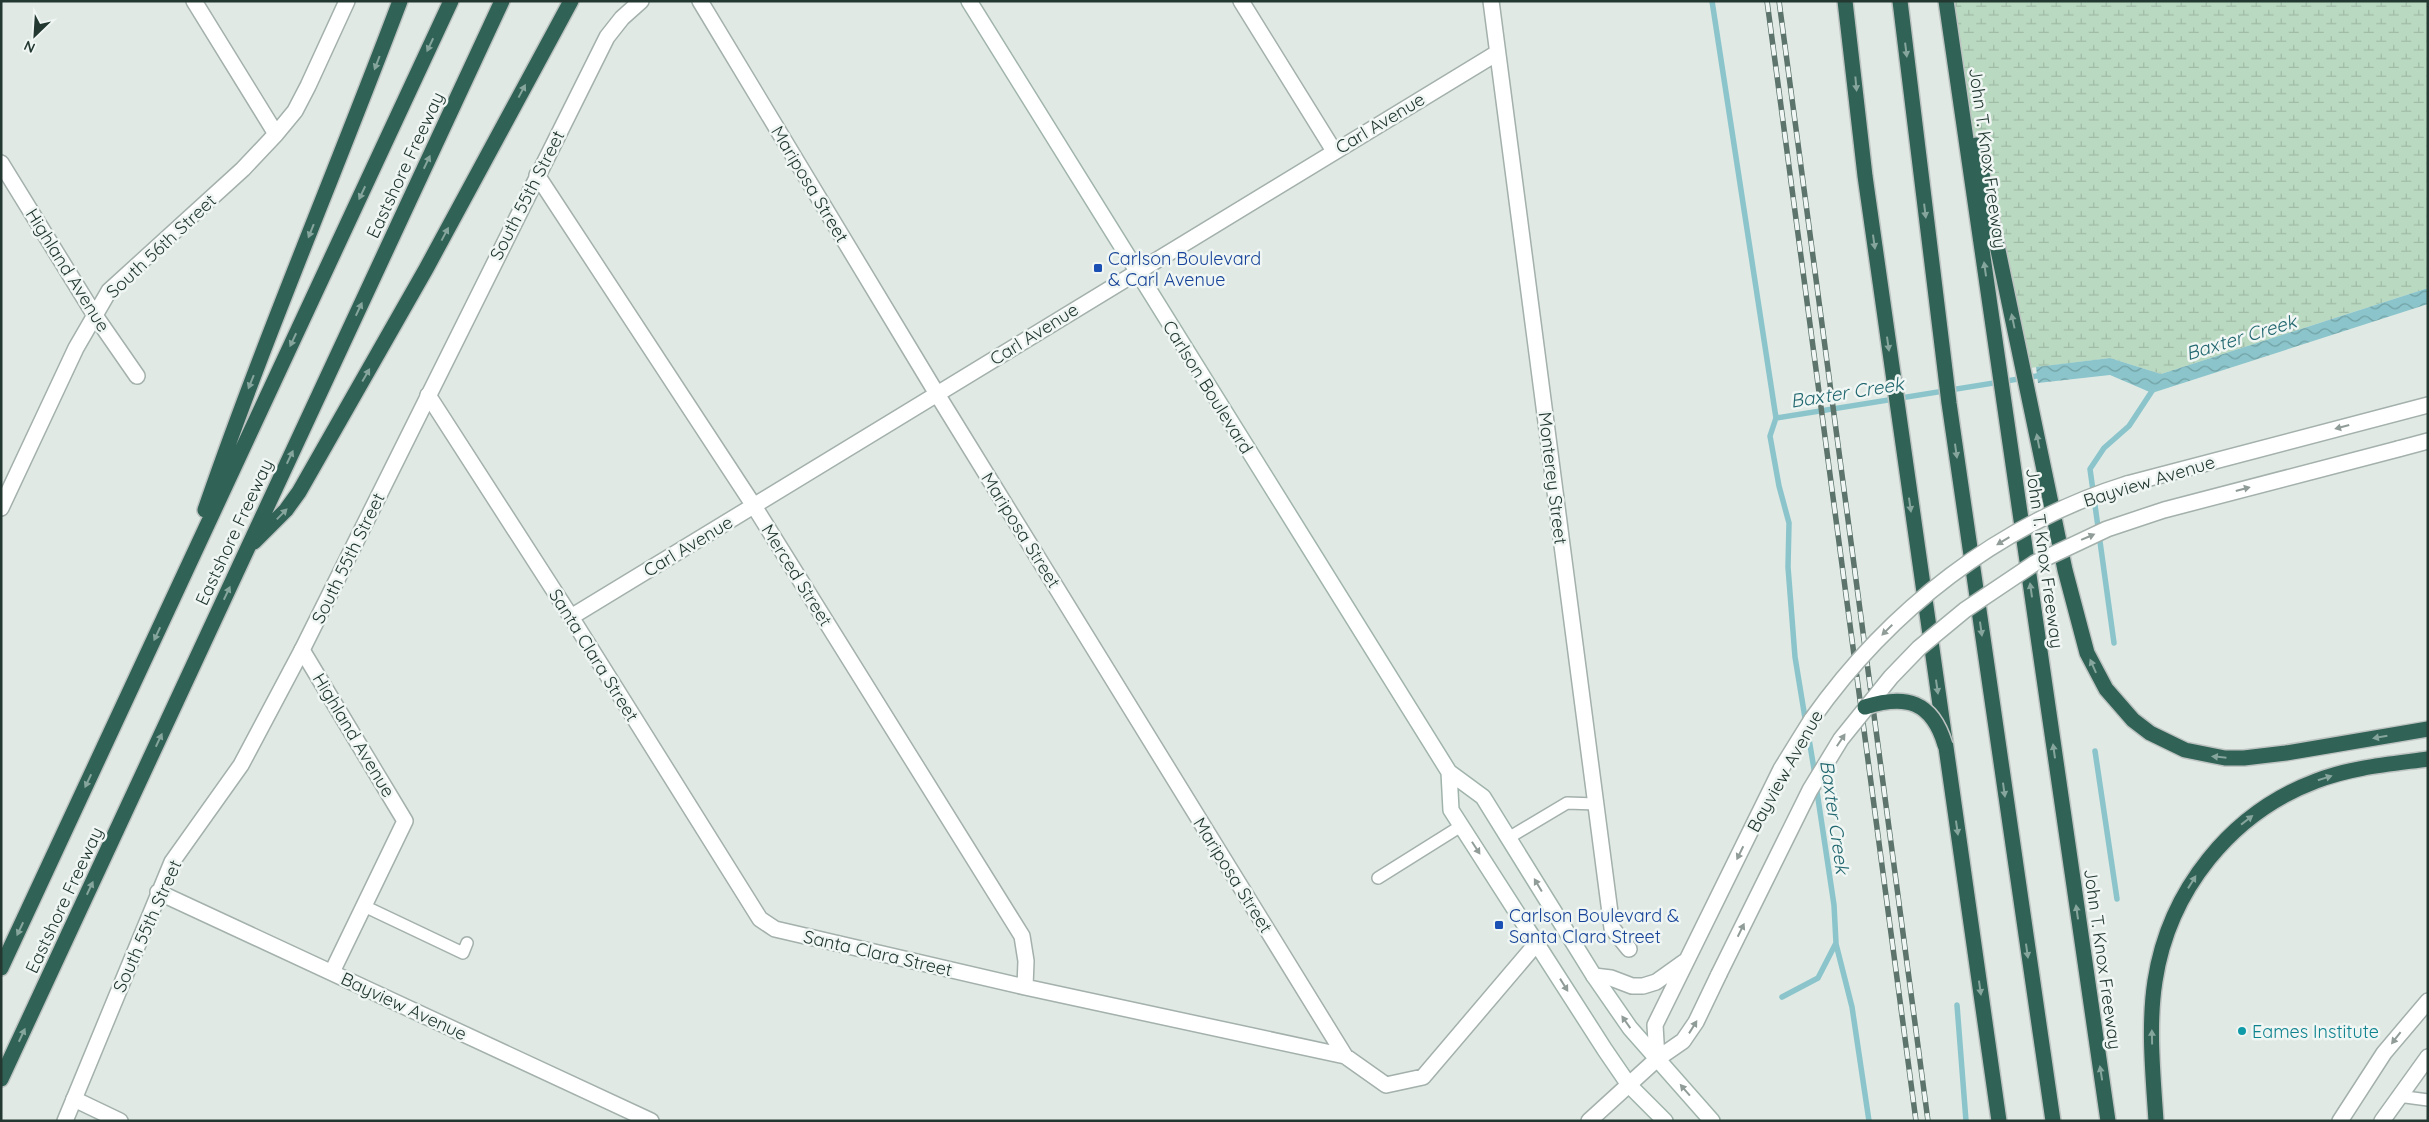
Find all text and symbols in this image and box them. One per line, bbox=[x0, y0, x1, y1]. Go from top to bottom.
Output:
north arrow bbox=[10, 10, 60, 60]
text: N bbox=[21, 36, 38, 57]
one-way arrow bbox=[426, 38, 435, 53]
one-way arrow bbox=[1902, 42, 1910, 58]
one-way arrow bbox=[373, 56, 381, 71]
street label: John T. Knox Freeway bbox=[1964, 66, 2012, 250]
one-way arrow bbox=[1852, 77, 1860, 93]
one-way arrow bbox=[518, 84, 527, 97]
street label: Carl Avenue bbox=[1331, 87, 1429, 159]
street label: Eastshore Freeway bbox=[361, 88, 449, 242]
street label: Mariposa Street bbox=[766, 122, 854, 246]
street label: South 55th Street bbox=[484, 126, 570, 264]
one-way arrow bbox=[424, 155, 432, 169]
one-way arrow bbox=[358, 186, 366, 200]
street label: South 56th Street bbox=[101, 189, 221, 303]
one-way arrow bbox=[1921, 203, 1929, 219]
street label: Highland Avenue bbox=[21, 204, 115, 336]
one-way arrow bbox=[307, 224, 315, 238]
one-way arrow bbox=[441, 227, 450, 240]
one-way arrow bbox=[1870, 234, 1878, 250]
place label: Carlson Boulevard & Carl Avenue bbox=[1108, 247, 1261, 291]
one-way arrow bbox=[1980, 261, 1988, 277]
marker: Carlson Boulevard & Carl Avenue bbox=[1092, 262, 1104, 274]
street label: Carl Avenue bbox=[985, 298, 1083, 370]
one-way arrow bbox=[355, 302, 363, 316]
water label: Baxter Creek bbox=[2183, 308, 2301, 365]
one-way arrow bbox=[2009, 313, 2017, 328]
street label: Carlson Boulevard bbox=[1158, 316, 1258, 458]
one-way arrow bbox=[289, 333, 297, 347]
one-way arrow bbox=[1884, 336, 1892, 352]
one-way arrow bbox=[361, 369, 370, 382]
water label: Baxter Creek bbox=[1789, 371, 1907, 413]
one-way arrow bbox=[247, 375, 255, 390]
street label: Monterey Street bbox=[1533, 410, 1573, 546]
one-way arrow bbox=[2335, 423, 2350, 431]
one-way arrow bbox=[2033, 432, 2041, 448]
one-way arrow bbox=[1952, 444, 1960, 460]
one-way arrow bbox=[287, 450, 295, 464]
street label: Bayview Avenue bbox=[2080, 450, 2218, 512]
street label: Eastshore Freeway bbox=[190, 455, 278, 609]
street label: John T. Knox Freeway bbox=[2021, 466, 2069, 650]
street label: Mariposa Street bbox=[976, 468, 1066, 592]
one-way arrow bbox=[2235, 485, 2250, 493]
street label: South 55th Street bbox=[306, 489, 390, 627]
one-way arrow bbox=[1906, 497, 1914, 513]
one-way arrow bbox=[276, 509, 288, 521]
street label: Carl Avenue bbox=[639, 510, 737, 582]
street label: Merced Street bbox=[756, 520, 838, 630]
one-way arrow bbox=[2081, 532, 2095, 540]
one-way arrow bbox=[1997, 536, 2010, 545]
one-way arrow bbox=[2027, 582, 2035, 598]
street label: Santa Clara Street bbox=[544, 585, 644, 725]
one-way arrow bbox=[223, 586, 231, 600]
one-way arrow bbox=[1977, 622, 1985, 638]
one-way arrow bbox=[1881, 623, 1893, 635]
one-way arrow bbox=[153, 627, 161, 641]
one-way arrow bbox=[2089, 659, 2097, 673]
street label: Highland Avenue bbox=[308, 669, 400, 801]
one-way arrow bbox=[1933, 679, 1941, 695]
street label: Bayview Avenue bbox=[1742, 706, 1828, 836]
one-way arrow bbox=[155, 733, 163, 747]
one-way arrow bbox=[1836, 733, 1846, 747]
one-way arrow bbox=[2371, 734, 2387, 742]
one-way arrow bbox=[2050, 743, 2058, 759]
one-way arrow bbox=[2211, 753, 2227, 761]
water label: Baxter Creek bbox=[1815, 759, 1855, 877]
one-way arrow bbox=[84, 774, 92, 788]
one-way arrow bbox=[2318, 774, 2333, 781]
one-way arrow bbox=[2000, 783, 2008, 799]
street label: Mariposa Street bbox=[1188, 813, 1278, 937]
one-way arrow bbox=[2240, 815, 2253, 826]
one-way arrow bbox=[1953, 820, 1961, 836]
street label: Eastshore Freeway bbox=[20, 823, 108, 977]
one-way arrow bbox=[1471, 842, 1481, 855]
one-way arrow bbox=[1735, 846, 1743, 860]
street label: South 55th Street bbox=[108, 856, 186, 996]
street label: John T. Knox Freeway bbox=[2079, 867, 2127, 1051]
one-way arrow bbox=[2188, 876, 2197, 889]
one-way arrow bbox=[1534, 878, 1543, 891]
one-way arrow bbox=[86, 881, 94, 895]
one-way arrow bbox=[2073, 903, 2081, 919]
place label: Carlson Boulevard & Santa Clara Street bbox=[1509, 904, 1679, 948]
marker: Carlson Boulevard & Santa Clara Street bbox=[1493, 919, 1505, 931]
one-way arrow bbox=[15, 922, 23, 936]
one-way arrow bbox=[1737, 923, 1745, 937]
street label: Santa Clara Street bbox=[801, 925, 955, 981]
one-way arrow bbox=[2023, 944, 2031, 960]
street label: Bayview Avenue bbox=[337, 967, 471, 1045]
one-way arrow bbox=[1559, 978, 1568, 992]
one-way arrow bbox=[1976, 981, 1984, 997]
one-way arrow bbox=[1621, 1015, 1631, 1029]
one-way arrow bbox=[1688, 1020, 1697, 1033]
place label: Eames Institute bbox=[2252, 1020, 2379, 1043]
marker: Eames Institute bbox=[2236, 1025, 2248, 1037]
one-way arrow bbox=[18, 1028, 26, 1042]
one-way arrow bbox=[2148, 1029, 2156, 1045]
one-way arrow bbox=[2391, 1031, 2402, 1044]
one-way arrow bbox=[2097, 1064, 2105, 1080]
one-way arrow bbox=[1679, 1083, 1690, 1096]

